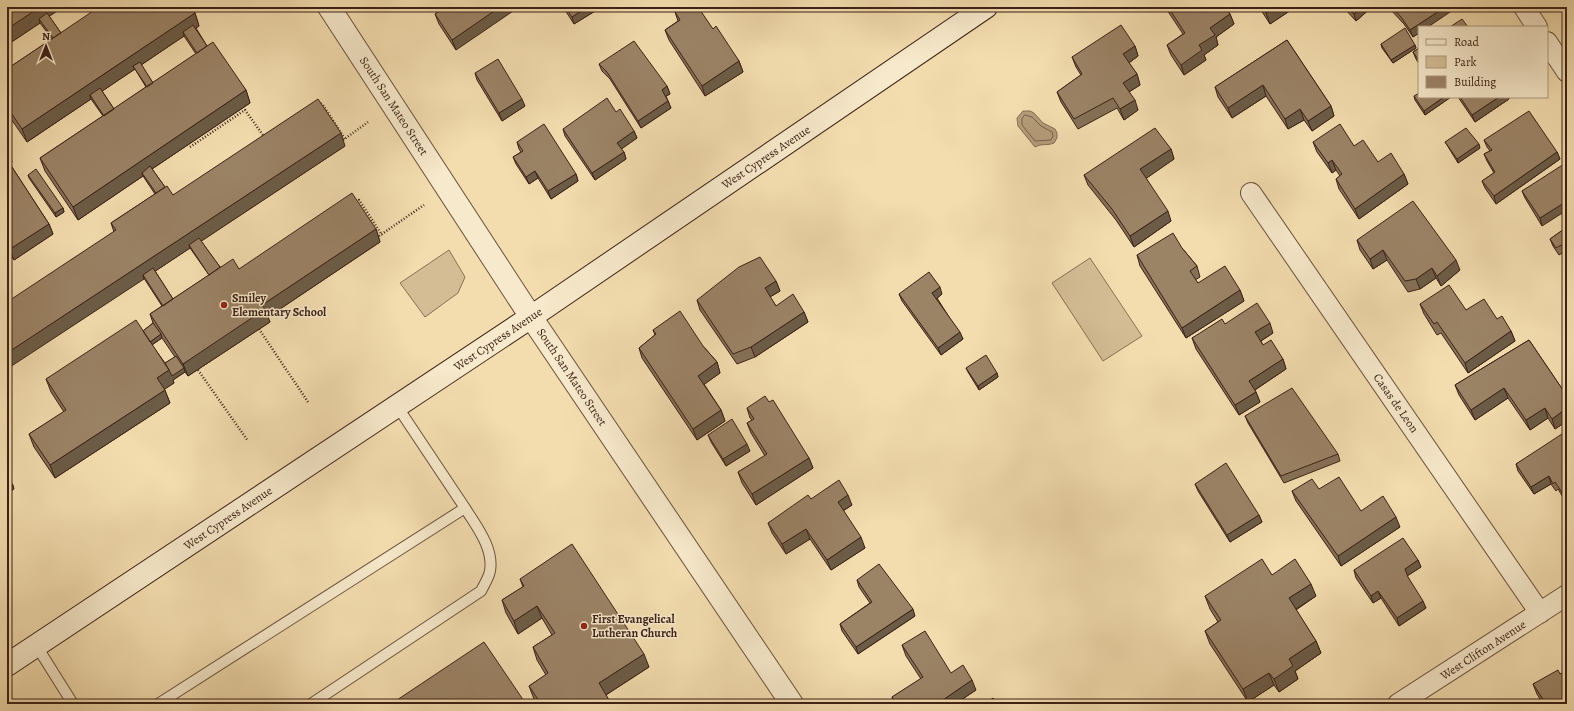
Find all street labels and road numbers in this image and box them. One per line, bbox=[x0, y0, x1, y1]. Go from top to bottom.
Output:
street label: South San Mateo Street bbox=[356, 53, 432, 159]
street label: West Cypress Avenue bbox=[718, 121, 813, 193]
street label: West Cypress Avenue bbox=[450, 303, 545, 375]
street label: South San Mateo Street bbox=[533, 325, 611, 429]
street label: Casas de Leon bbox=[1370, 370, 1423, 436]
street label: West Cypress Avenue bbox=[180, 482, 275, 554]
street label: West Clifton Avenue bbox=[1436, 616, 1529, 684]

